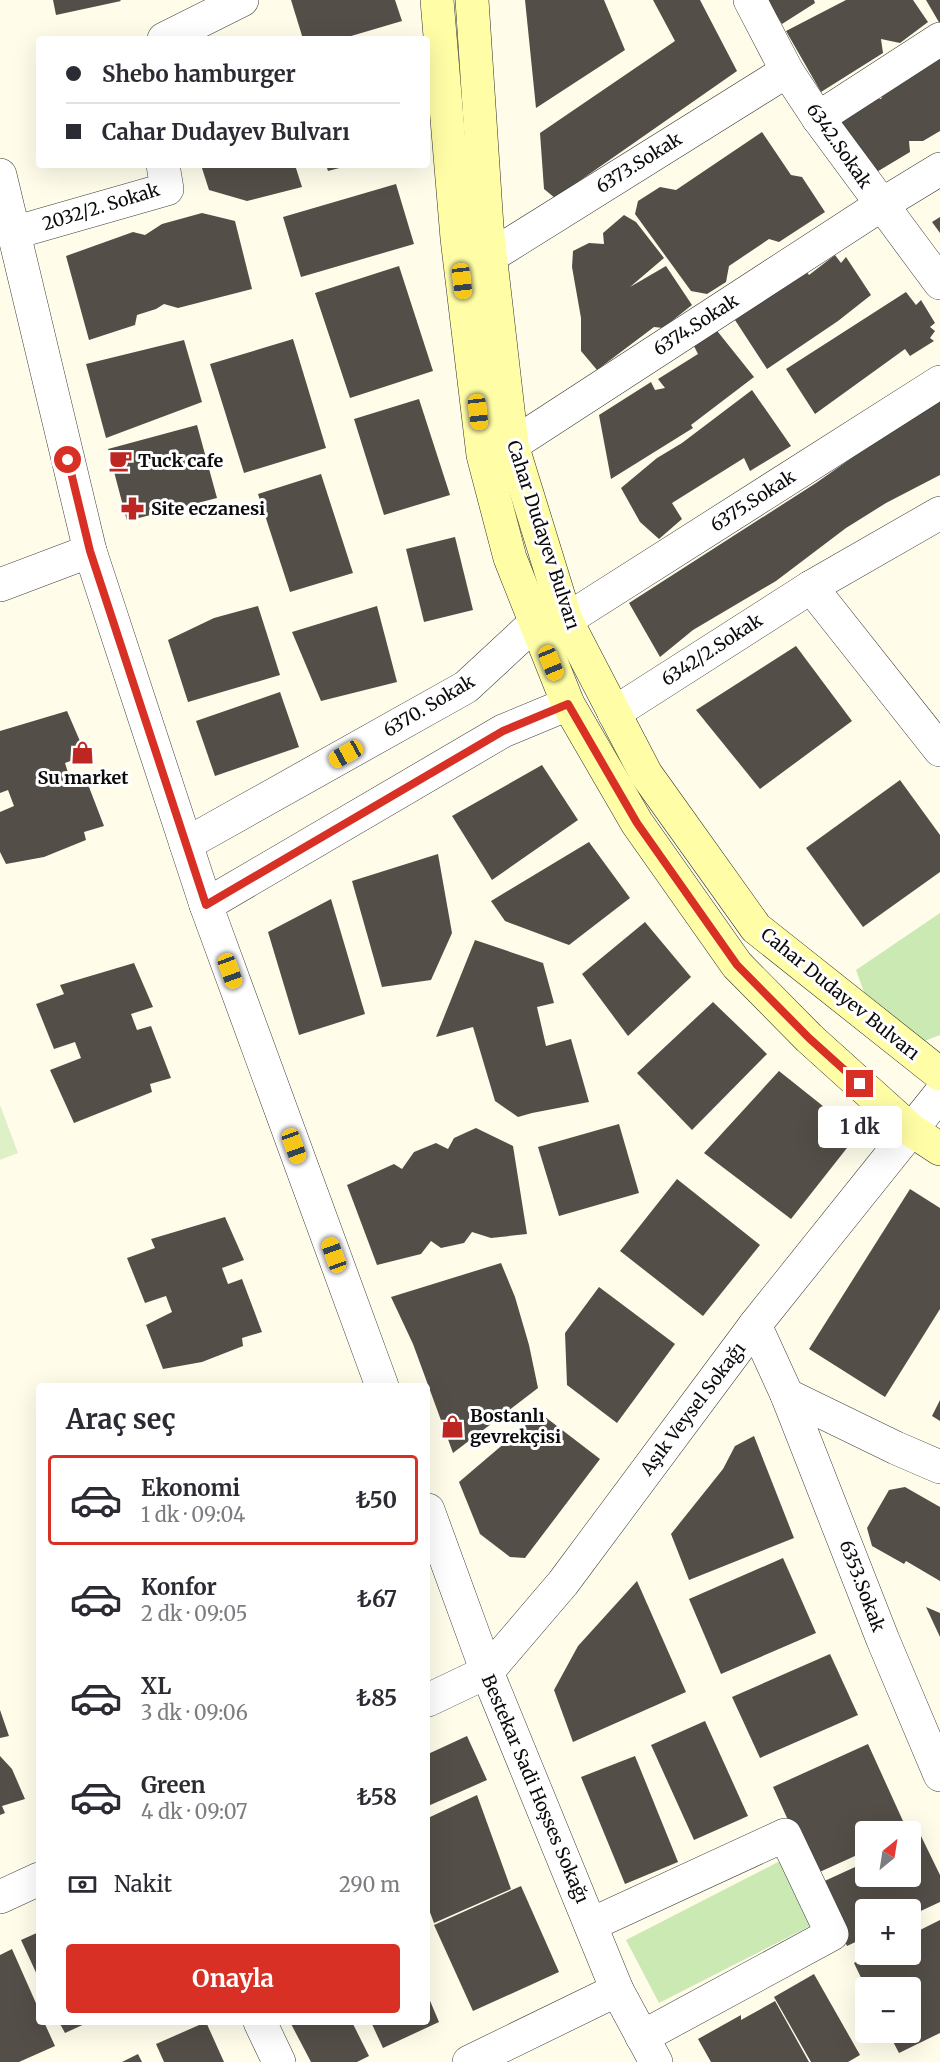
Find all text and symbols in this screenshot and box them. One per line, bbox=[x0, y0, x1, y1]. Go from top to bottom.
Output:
text: Shebo hamburger bbox=[102, 60, 296, 88]
street label: 6342.Sokak bbox=[802, 99, 877, 193]
text: Cahar Dudayev Bulvarı bbox=[102, 118, 350, 146]
street label: 6373.Sokak bbox=[592, 127, 686, 198]
street label: 2032/2. Sokak bbox=[40, 178, 163, 235]
car bbox=[451, 262, 473, 300]
street label: 6374.Sokak bbox=[649, 288, 743, 361]
car bbox=[467, 393, 489, 431]
street label: Cahar Dudayev Bulvarı bbox=[502, 437, 585, 632]
route start bbox=[54, 446, 81, 473]
cafe icon: Tuck cafe bbox=[107, 448, 133, 474]
place label: Tuck cafe bbox=[138, 449, 223, 472]
street label: 6375.Sokak bbox=[706, 464, 800, 537]
pharmacy icon: Site eczanesi bbox=[120, 496, 146, 522]
place label: Site eczanesi bbox=[151, 497, 265, 520]
street label: 6342/2.Sokak bbox=[657, 608, 767, 691]
car bbox=[536, 643, 566, 683]
street label: 6370. Sokak bbox=[379, 669, 479, 742]
car bbox=[326, 737, 366, 771]
shop icon: Su market bbox=[70, 739, 96, 765]
place label: Su market bbox=[38, 766, 129, 789]
street label: Cahar Dudayev Bulvarı bbox=[756, 923, 924, 1065]
car bbox=[215, 951, 245, 991]
route end bbox=[846, 1070, 873, 1097]
callout: 1 dk bbox=[818, 1105, 902, 1147]
text: 1 dk bbox=[840, 1114, 880, 1139]
car bbox=[279, 1126, 309, 1166]
car bbox=[319, 1235, 349, 1275]
street label: Aşık Veysel Sokağı bbox=[634, 1337, 750, 1481]
text: Araç seç bbox=[66, 1402, 176, 1436]
place label: Bostanlı gevrekçisi bbox=[470, 1404, 561, 1448]
shop icon: Bostanlı gevrekçisi bbox=[439, 1413, 465, 1439]
icon: car bbox=[69, 1473, 123, 1527]
text: Ekonomi bbox=[141, 1474, 240, 1502]
text: ₺50 bbox=[356, 1486, 397, 1514]
text: 1 dk · 09:04 bbox=[141, 1502, 245, 1527]
street label: 6353.Sokak bbox=[834, 1537, 891, 1635]
icon: car bbox=[69, 1572, 123, 1626]
text: Konfor bbox=[141, 1573, 217, 1601]
text: ₺67 bbox=[357, 1585, 397, 1613]
text: 2 dk · 09:05 bbox=[141, 1601, 247, 1626]
icon: car bbox=[69, 1671, 123, 1725]
street label: Bestekar Sadi Hoşses Sokağı bbox=[477, 1671, 594, 1907]
text: XL bbox=[141, 1672, 171, 1700]
text: ₺85 bbox=[356, 1684, 397, 1712]
text: 3 dk · 09:06 bbox=[141, 1700, 248, 1725]
icon: car bbox=[69, 1770, 123, 1824]
text: Green bbox=[141, 1771, 205, 1799]
text: ₺58 bbox=[357, 1783, 397, 1811]
text: 4 dk · 09:07 bbox=[141, 1799, 248, 1824]
north arrow bbox=[855, 1821, 921, 1887]
map controls bbox=[855, 1821, 921, 2043]
icon: cash bbox=[66, 1868, 99, 1901]
text: Nakit bbox=[114, 1870, 172, 1898]
text: 290 m bbox=[339, 1872, 400, 1897]
button: + bbox=[855, 1899, 921, 1965]
button: Onayla bbox=[66, 1944, 400, 2013]
button: − bbox=[855, 1977, 921, 2043]

